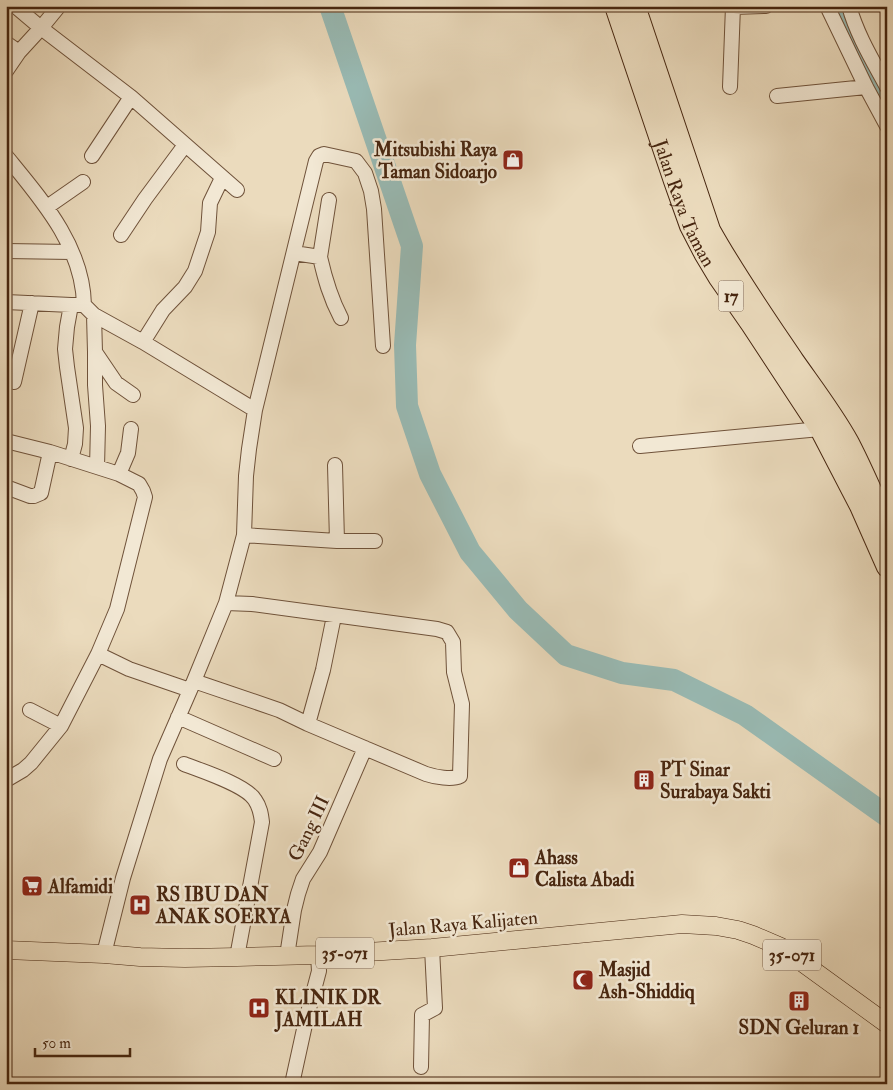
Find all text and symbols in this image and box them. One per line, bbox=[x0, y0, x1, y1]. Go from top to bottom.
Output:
street label: Jalan Raya Taman bbox=[648, 136, 721, 272]
place label: Mitsubishi Raya Taman Sidoarjo bbox=[373, 138, 498, 184]
shop icon: Mitsubishi Raya Taman Sidoarjo bbox=[501, 148, 525, 172]
road number: 17 bbox=[718, 280, 744, 312]
place label: PT Sinar Surabaya Sakti bbox=[660, 758, 771, 805]
building icon: PT Sinar Surabaya Sakti bbox=[632, 768, 656, 792]
street label: Gang III bbox=[283, 792, 335, 865]
place label: Ahass Calista Abadi bbox=[534, 846, 635, 892]
shop icon: Ahass Calista Abadi bbox=[507, 856, 531, 880]
supermarket icon: Alfamidi bbox=[20, 874, 44, 898]
place label: Alfamidi bbox=[47, 875, 113, 899]
place label: RS IBU DAN ANAK SOERYA bbox=[155, 883, 292, 929]
hospital icon: RS IBU DAN ANAK SOERYA bbox=[128, 893, 152, 917]
street label: Jalan Raya Kalijaten bbox=[386, 905, 539, 943]
road number: 35-071 bbox=[316, 938, 374, 968]
road number: 35-071 bbox=[763, 940, 821, 970]
place label: Masjid Ash-Shiddiq bbox=[598, 958, 696, 1005]
mosque icon: Masjid Ash-Shiddiq bbox=[571, 968, 595, 992]
place label: KLINIK DR JAMILAH bbox=[274, 986, 382, 1032]
building icon: SDN Geluran 1 bbox=[787, 989, 811, 1013]
hospital icon: KLINIK DR JAMILAH bbox=[247, 996, 271, 1020]
place label: SDN Geluran 1 bbox=[739, 1016, 860, 1040]
scale bar bbox=[35, 1025, 130, 1057]
text: 50 m bbox=[42, 1034, 71, 1053]

